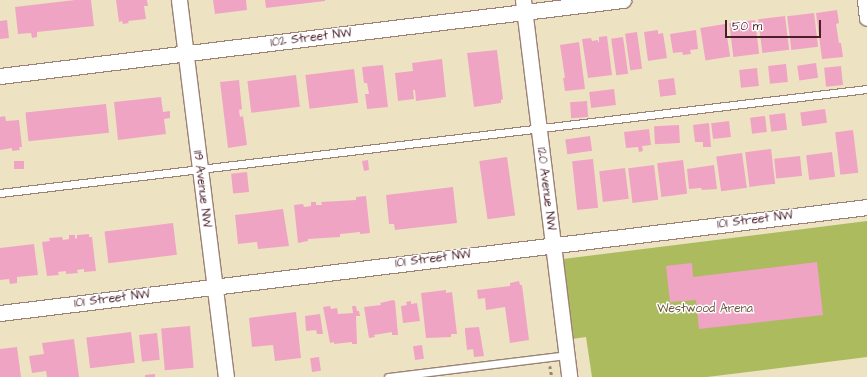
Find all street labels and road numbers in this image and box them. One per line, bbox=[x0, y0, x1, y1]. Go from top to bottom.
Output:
street label: 102 Street NW bbox=[270, 26, 352, 50]
street label: 120 Avenue NW bbox=[534, 147, 558, 231]
street label: 119 Avenue NW bbox=[190, 150, 214, 228]
street label: 101 Street NW bbox=[716, 208, 794, 232]
street label: 101 Street NW bbox=[394, 247, 472, 271]
street label: 101 Street NW bbox=[73, 287, 151, 311]

